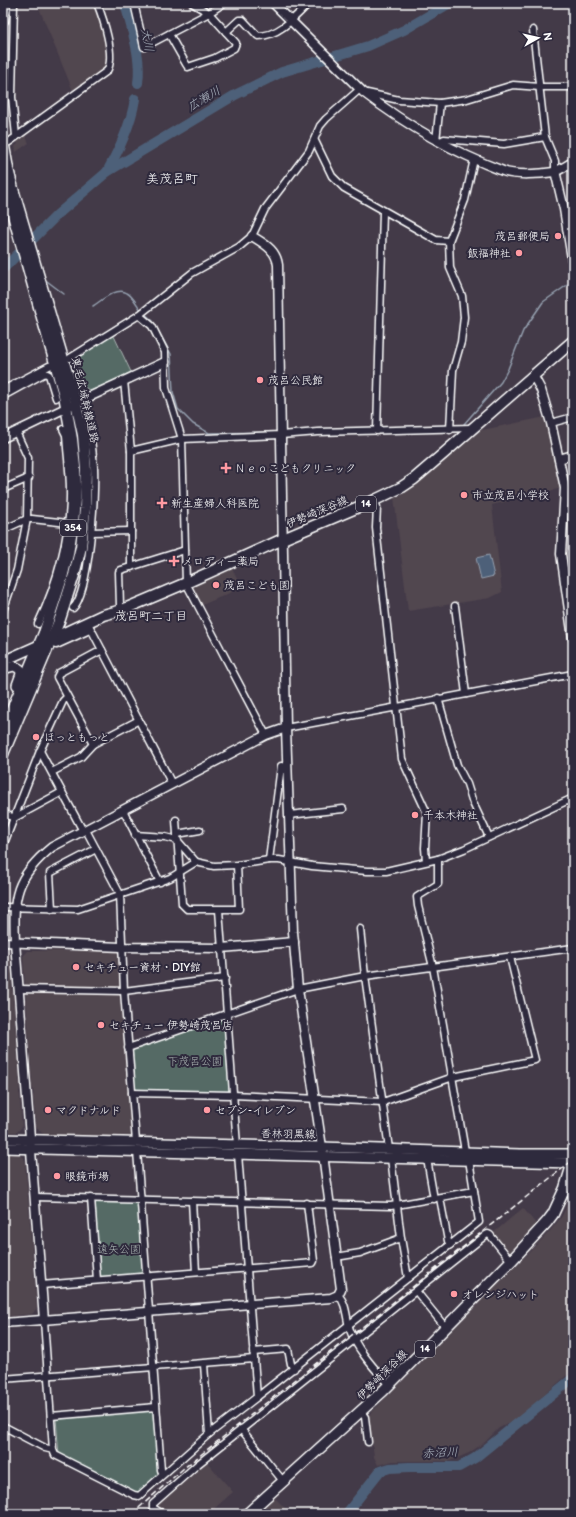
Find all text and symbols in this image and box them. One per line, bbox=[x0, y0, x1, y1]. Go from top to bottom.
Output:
north arrow bbox=[518, 18, 558, 58]
water label: 大川 bbox=[137, 27, 157, 53]
text: N bbox=[540, 32, 554, 42]
water label: 広瀬川 bbox=[185, 83, 223, 115]
district label: 美茂呂町 bbox=[146, 171, 198, 187]
place label: 茂呂郵便局 bbox=[495, 230, 550, 243]
marker: 茂呂郵便局 bbox=[553, 231, 563, 241]
place label: 飯福神社 bbox=[467, 247, 511, 260]
marker: 飯福神社 bbox=[514, 248, 524, 258]
street label: 東毛広域幹線道路 bbox=[69, 356, 101, 444]
place label: 茂呂公民館 bbox=[268, 374, 323, 387]
marker: 茂呂公民館 bbox=[255, 375, 265, 385]
marker: Ｎｅｏこどもクリニック bbox=[220, 462, 232, 474]
place label: Ｎｅｏこどもクリニック bbox=[235, 462, 356, 475]
place label: 市立茂呂小学校 bbox=[472, 489, 549, 502]
marker: 市立茂呂小学校 bbox=[459, 490, 469, 500]
street label: 伊勢崎深谷線 bbox=[284, 493, 350, 531]
road number: 14 bbox=[356, 496, 376, 512]
marker: 新生産婦人科医院 bbox=[156, 497, 168, 509]
place label: 新生産婦人科医院 bbox=[171, 497, 259, 510]
road number: 354 bbox=[60, 520, 86, 536]
place label: メロディー薬局 bbox=[182, 555, 259, 568]
marker: メロディー薬局 bbox=[169, 556, 179, 566]
place label: 茂呂こども園 bbox=[224, 579, 290, 592]
marker: 茂呂こども園 bbox=[211, 580, 221, 590]
district label: 茂呂町二丁目 bbox=[115, 609, 187, 624]
place label: ほっともっと bbox=[44, 731, 110, 744]
marker: ほっともっと bbox=[31, 732, 41, 742]
place label: 千本木神社 bbox=[423, 809, 478, 822]
marker: 千本木神社 bbox=[410, 810, 420, 820]
place label: セキチュー資材・DIY館 bbox=[84, 961, 201, 974]
marker: セキチュー資材・DIY館 bbox=[71, 962, 81, 972]
place label: セキチュー 伊勢崎茂呂店 bbox=[109, 1019, 233, 1032]
marker: セキチュー 伊勢崎茂呂店 bbox=[96, 1020, 106, 1030]
park label: 下茂呂公園 bbox=[168, 1055, 223, 1068]
place label: マクドナルド bbox=[56, 1104, 121, 1117]
place label: セブン-イレブン bbox=[215, 1104, 296, 1117]
marker: マクドナルド bbox=[43, 1105, 53, 1115]
marker: セブン-イレブン bbox=[202, 1105, 212, 1115]
street label: 香林羽黒線 bbox=[260, 1127, 316, 1141]
place label: 眼鏡市場 bbox=[65, 1170, 109, 1183]
marker: 眼鏡市場 bbox=[52, 1171, 62, 1181]
park label: 遠矢公園 bbox=[97, 1243, 141, 1256]
place label: オレンジハット bbox=[462, 1288, 539, 1301]
marker: オレンジハット bbox=[449, 1289, 459, 1299]
road number: 14 bbox=[415, 1341, 435, 1357]
street label: 伊勢崎深谷線 bbox=[354, 1347, 410, 1403]
water label: 赤沼川 bbox=[422, 1445, 458, 1461]

